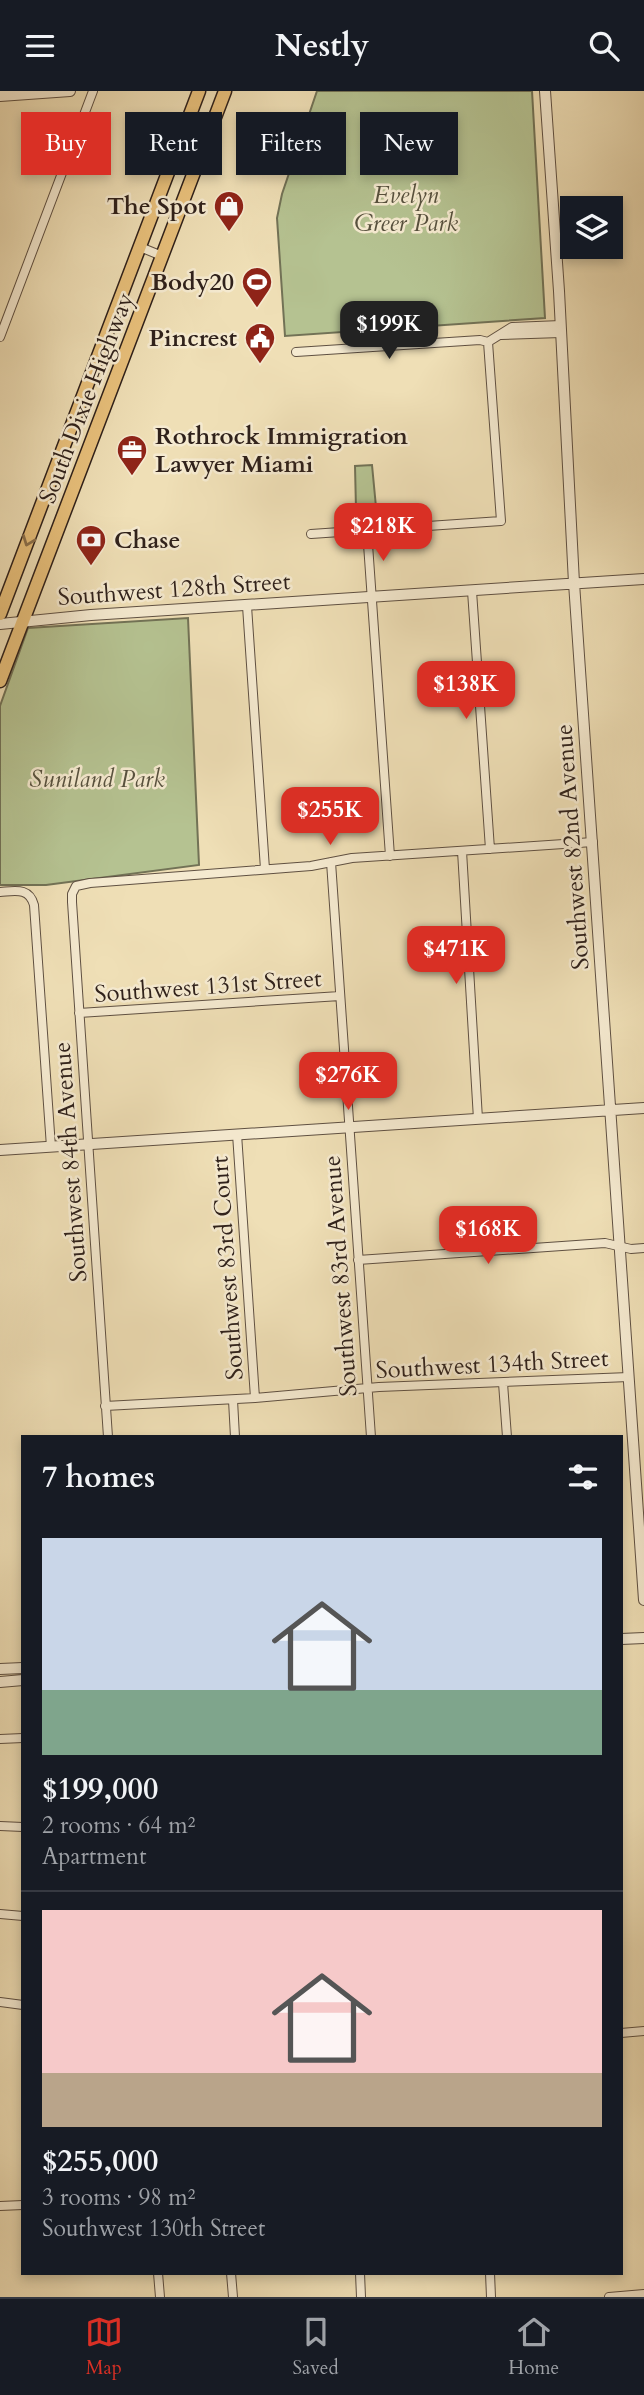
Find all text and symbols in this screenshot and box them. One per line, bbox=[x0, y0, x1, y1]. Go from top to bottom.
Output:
text: Nestly bbox=[275, 24, 369, 68]
icon: menu bbox=[21, 27, 59, 65]
icon: search bbox=[585, 27, 623, 65]
chip: Buy bbox=[21, 112, 111, 175]
chip: Rent bbox=[125, 112, 222, 175]
chip: Filters bbox=[236, 112, 346, 175]
chip: New bbox=[360, 112, 458, 175]
park label: Evelyn Greer Park bbox=[354, 179, 458, 240]
shop icon: The Spot bbox=[212, 189, 246, 233]
place label: The Spot bbox=[107, 190, 207, 223]
map controls bbox=[560, 196, 623, 259]
button: layers bbox=[560, 196, 623, 259]
sports icon: Body20 bbox=[240, 265, 274, 309]
place label: Body20 bbox=[151, 266, 234, 299]
street label: South Dixie Highway bbox=[31, 288, 142, 508]
pin: $199K bbox=[340, 301, 438, 361]
text: $199K bbox=[356, 308, 422, 339]
public building icon: Pincrest bbox=[243, 321, 277, 365]
place label: Pincrest bbox=[149, 322, 238, 355]
place label: Rothrock Immigration Lawyer Miami bbox=[155, 420, 408, 481]
office icon: Rothrock Immigration Lawyer Miami bbox=[115, 433, 149, 477]
pin: $218K bbox=[334, 503, 432, 563]
text: $218K bbox=[350, 510, 416, 541]
bank icon: Chase bbox=[74, 523, 108, 567]
place label: Chase bbox=[114, 524, 180, 557]
one-way arrow bbox=[22, 534, 36, 546]
street label: Southwest 128th Street bbox=[57, 565, 292, 614]
pin: $138K bbox=[417, 661, 515, 721]
text: $138K bbox=[433, 668, 499, 699]
street label: Southwest 82nd Avenue bbox=[547, 723, 598, 971]
park label: Suniland Park bbox=[29, 763, 165, 796]
pin: $255K bbox=[281, 787, 379, 847]
text: $255K bbox=[297, 794, 363, 825]
pin: $471K bbox=[407, 927, 505, 986]
text: $471K bbox=[423, 933, 489, 964]
street label: Southwest 131st Street bbox=[93, 962, 323, 1011]
street label: Southwest 84th Avenue bbox=[46, 1041, 95, 1283]
pin: $276K bbox=[299, 1053, 397, 1112]
text: $276K bbox=[315, 1059, 381, 1090]
street label: Southwest 83rd Court bbox=[203, 1154, 252, 1381]
street label: Southwest 83rd Avenue bbox=[316, 1154, 365, 1398]
pin: $168K bbox=[439, 1207, 537, 1266]
text: $168K bbox=[455, 1213, 521, 1244]
street label: Southwest 134th Street bbox=[375, 1342, 610, 1387]
text: 7 homes bbox=[42, 1457, 155, 1498]
icon: filters bbox=[564, 1458, 602, 1496]
icon: home bbox=[259, 1583, 385, 1709]
text: $199,000 bbox=[42, 1769, 158, 1810]
text: 2 rooms · 64 m² bbox=[42, 1810, 195, 1841]
text: Apartment bbox=[42, 1841, 146, 1872]
icon: home bbox=[259, 1955, 385, 2081]
text: $255,000 bbox=[42, 2141, 158, 2182]
text: 3 rooms · 98 m² bbox=[42, 2182, 195, 2213]
text: Southwest 130th Street bbox=[42, 2213, 265, 2244]
tab: Map bbox=[85, 2313, 123, 2381]
tab: Saved bbox=[293, 2313, 339, 2381]
tab: Home bbox=[508, 2313, 559, 2381]

